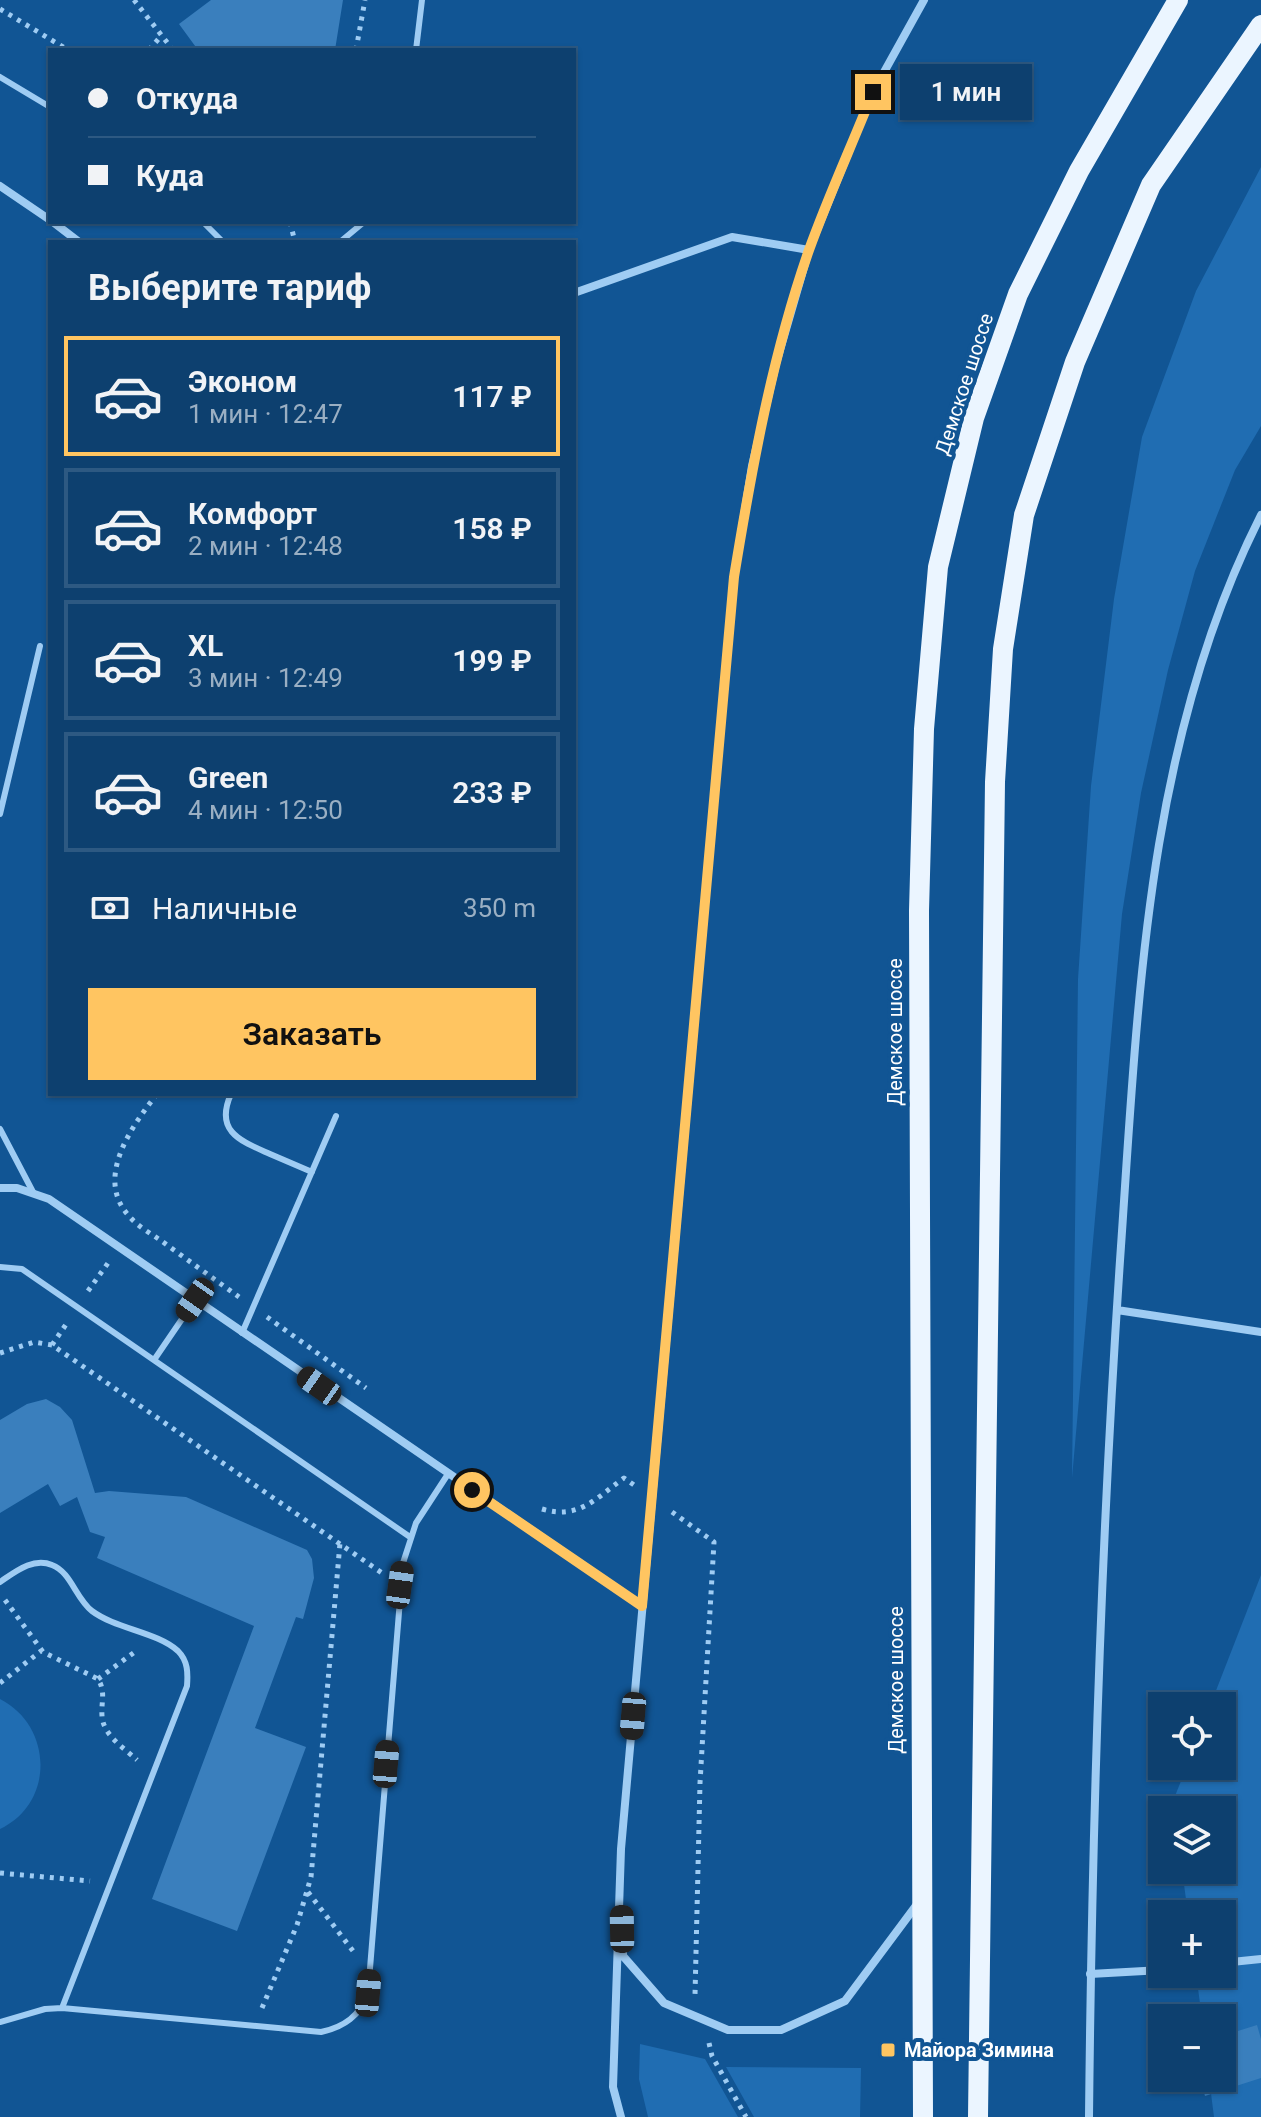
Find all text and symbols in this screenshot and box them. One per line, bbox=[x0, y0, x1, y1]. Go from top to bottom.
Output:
callout: 1 мин bbox=[901, 64, 1033, 120]
route end bbox=[855, 74, 891, 110]
text: 1 мин bbox=[931, 77, 1001, 107]
text: Откуда bbox=[136, 81, 238, 116]
text: Куда bbox=[136, 158, 204, 193]
text: Выберите тариф bbox=[88, 267, 371, 309]
street label: Демское шоссе bbox=[930, 310, 998, 458]
icon: car bbox=[92, 360, 164, 432]
text: Эконом bbox=[188, 364, 297, 399]
text: 117 ₽ bbox=[452, 379, 532, 414]
text: 1 мин · 12:47 bbox=[188, 399, 343, 429]
icon: car bbox=[92, 492, 164, 564]
text: Комфорт bbox=[188, 496, 317, 531]
text: 158 ₽ bbox=[452, 511, 532, 546]
text: 2 мин · 12:48 bbox=[188, 531, 343, 561]
icon: car bbox=[92, 624, 164, 696]
text: XL bbox=[188, 628, 223, 663]
text: 199 ₽ bbox=[452, 643, 532, 678]
text: 3 мин · 12:49 bbox=[188, 663, 343, 693]
icon: car bbox=[92, 756, 164, 828]
text: Green bbox=[188, 760, 268, 795]
text: 233 ₽ bbox=[452, 775, 532, 810]
text: 4 мин · 12:50 bbox=[188, 795, 343, 825]
icon: cash bbox=[88, 886, 132, 930]
text: Наличные bbox=[152, 891, 297, 926]
text: 350 m bbox=[463, 893, 536, 923]
street label: Демское шоссе bbox=[883, 958, 907, 1106]
button: Заказать bbox=[88, 988, 536, 1080]
car bbox=[171, 1273, 219, 1327]
car bbox=[292, 1362, 346, 1410]
route start bbox=[454, 1472, 490, 1508]
car bbox=[385, 1560, 415, 1610]
street label: Демское шоссе bbox=[884, 1606, 908, 1754]
car bbox=[619, 1691, 647, 1741]
map controls bbox=[1148, 1692, 1236, 2092]
button: locate bbox=[1148, 1692, 1236, 1780]
car bbox=[372, 1739, 400, 1789]
button: layers bbox=[1148, 1796, 1236, 1884]
button: + bbox=[1148, 1900, 1236, 1988]
car bbox=[610, 1905, 634, 1953]
car bbox=[354, 1968, 382, 2018]
button: − bbox=[1148, 2004, 1236, 2092]
place label: Майора Зимина bbox=[904, 2038, 1054, 2062]
marker: Майора Зимина bbox=[879, 2041, 897, 2059]

